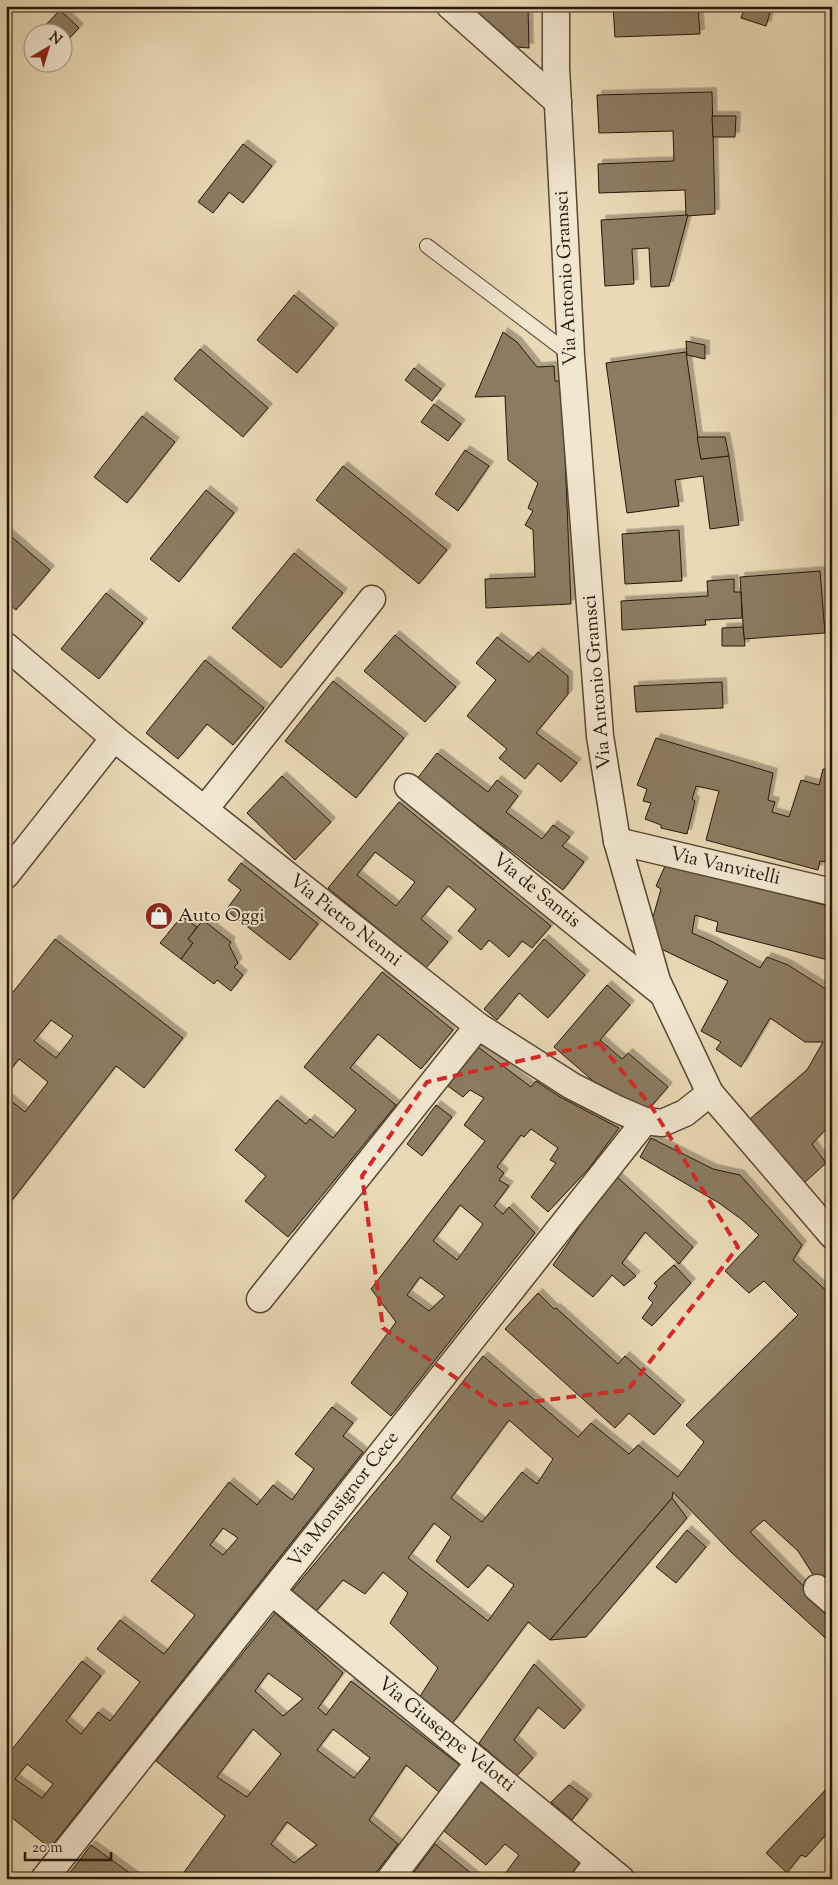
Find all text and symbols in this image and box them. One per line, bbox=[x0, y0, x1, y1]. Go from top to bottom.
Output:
north arrow bbox=[22, 22, 72, 72]
text: N bbox=[44, 28, 65, 51]
street label: Via Antonio Gramsci bbox=[549, 190, 585, 366]
street label: Via Antonio Gramsci bbox=[577, 593, 619, 771]
street label: Via Vanvitelli bbox=[667, 841, 783, 893]
street label: Via de Santis bbox=[486, 847, 586, 935]
street label: Via Pietro Nenni bbox=[283, 868, 407, 974]
shop icon: Auto Oggi bbox=[144, 901, 174, 931]
place label: Auto Oggi bbox=[178, 903, 265, 930]
street label: Via Monsignor Cece bbox=[282, 1426, 406, 1574]
street label: Via Giuseppe Velotti bbox=[371, 1671, 521, 1799]
scale bar bbox=[25, 1830, 111, 1862]
text: 20 m bbox=[32, 1838, 63, 1859]

